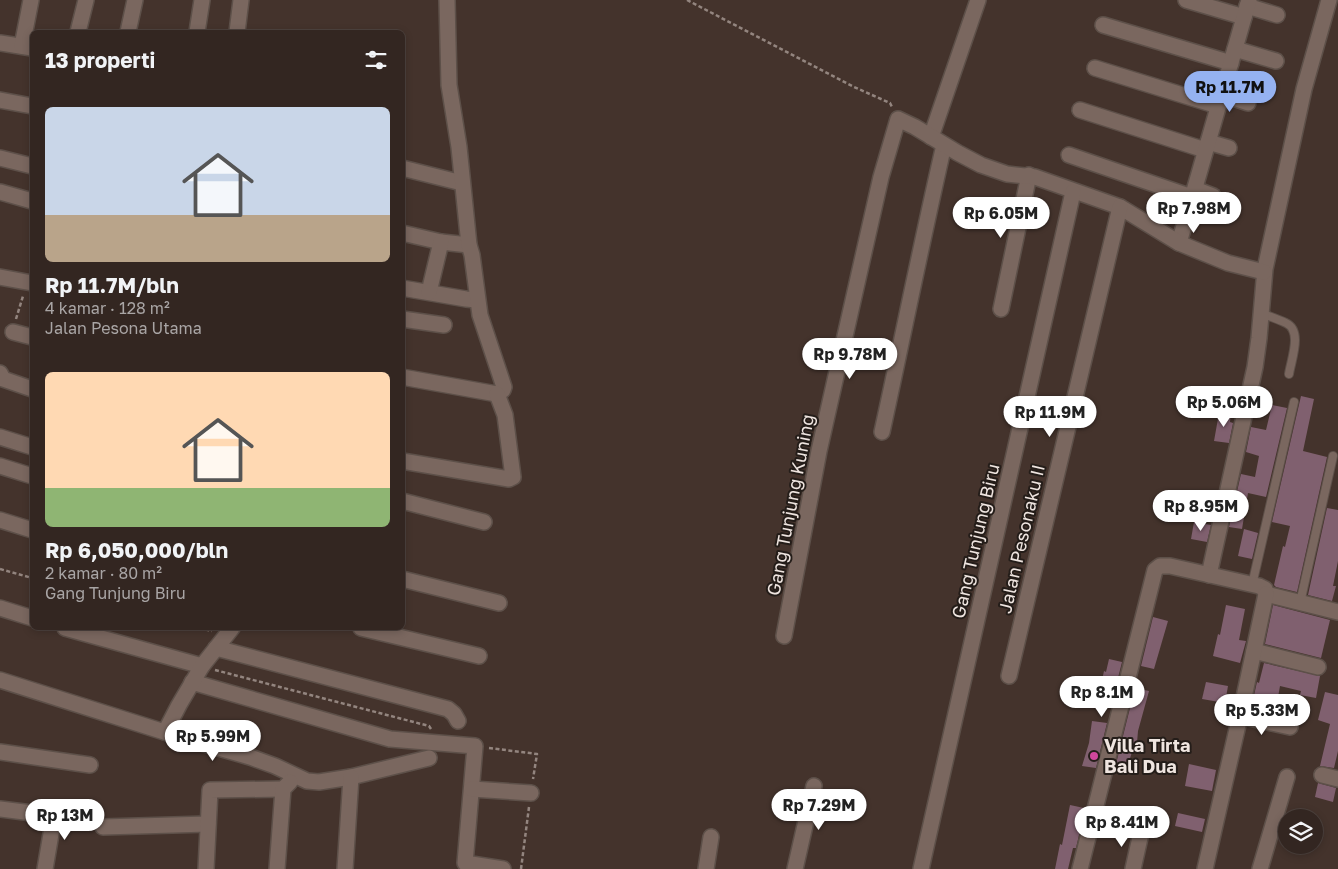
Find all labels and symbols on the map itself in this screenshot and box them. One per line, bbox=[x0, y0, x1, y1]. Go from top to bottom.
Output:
pin: Rp 11.7M bbox=[1178, 70, 1282, 113]
pin: Rp 7.98M bbox=[1142, 192, 1246, 234]
pin: Rp 6.05M bbox=[949, 196, 1053, 239]
pin: Rp 9.78M bbox=[798, 338, 902, 380]
pin: Rp 5.06M bbox=[1172, 386, 1276, 428]
pin: Rp 11.9M bbox=[998, 396, 1102, 438]
street label: Gang Tunjung Kuning bbox=[762, 412, 818, 597]
street label: Gang Tunjung Biru bbox=[947, 461, 1004, 620]
street label: Jalan Pesonaku II bbox=[993, 462, 1049, 615]
pin: Rp 8.95M bbox=[1149, 490, 1253, 532]
pin: Rp 8.1M bbox=[1056, 676, 1148, 718]
pin: Rp 5.33M bbox=[1210, 694, 1314, 736]
pin: Rp 5.99M bbox=[161, 720, 265, 762]
place label: Villa Tirta Bali Dua bbox=[1104, 734, 1190, 777]
marker: Villa Tirta Bali Dua bbox=[1088, 750, 1100, 762]
pin: Rp 7.29M bbox=[767, 788, 871, 831]
pin: Rp 13M bbox=[24, 798, 106, 841]
pin: Rp 8.41M bbox=[1070, 806, 1174, 848]

